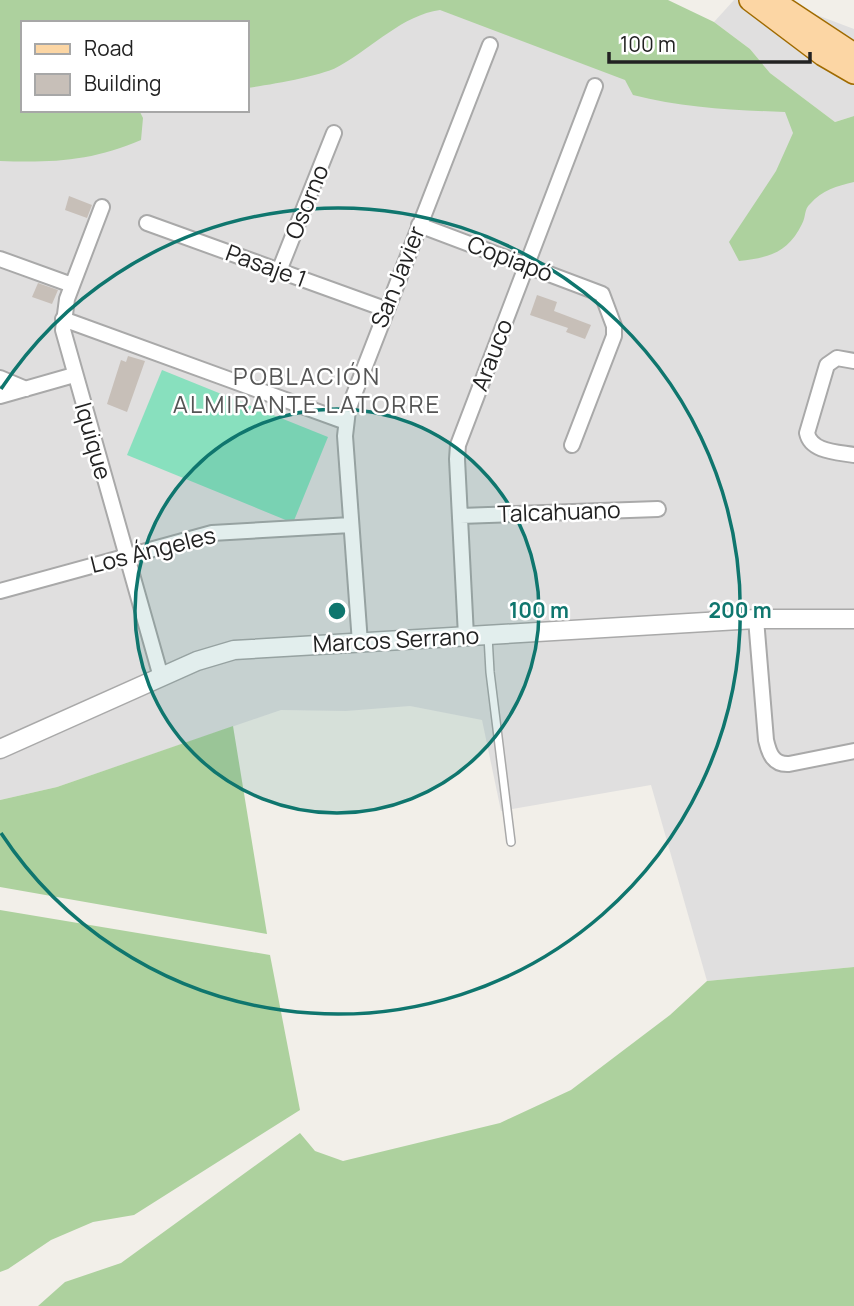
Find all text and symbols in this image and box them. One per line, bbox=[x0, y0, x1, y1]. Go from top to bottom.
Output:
legend bbox=[21, 21, 248, 112]
scale bar bbox=[609, 21, 810, 65]
text: 100 m bbox=[620, 30, 676, 58]
text: Road bbox=[84, 34, 134, 62]
text: Building bbox=[84, 69, 161, 97]
street label: Osorno bbox=[277, 160, 335, 244]
street label: San Javier bbox=[362, 221, 432, 332]
street label: Copiapó bbox=[463, 227, 558, 289]
street label: Pasaje 1 bbox=[222, 236, 311, 294]
street label: Arauco bbox=[463, 314, 519, 395]
district label: POBLACIÓN ALMIRANTE LATORRE bbox=[173, 359, 441, 420]
street label: Iquique bbox=[68, 398, 120, 483]
street label: Talcahuano bbox=[497, 493, 621, 529]
street label: Los Ángeles bbox=[87, 518, 219, 580]
text: 100 m bbox=[509, 596, 569, 624]
text: 200 m bbox=[708, 596, 772, 624]
centre of rings bbox=[325, 599, 349, 623]
street label: Marcos Serrano bbox=[312, 619, 480, 659]

